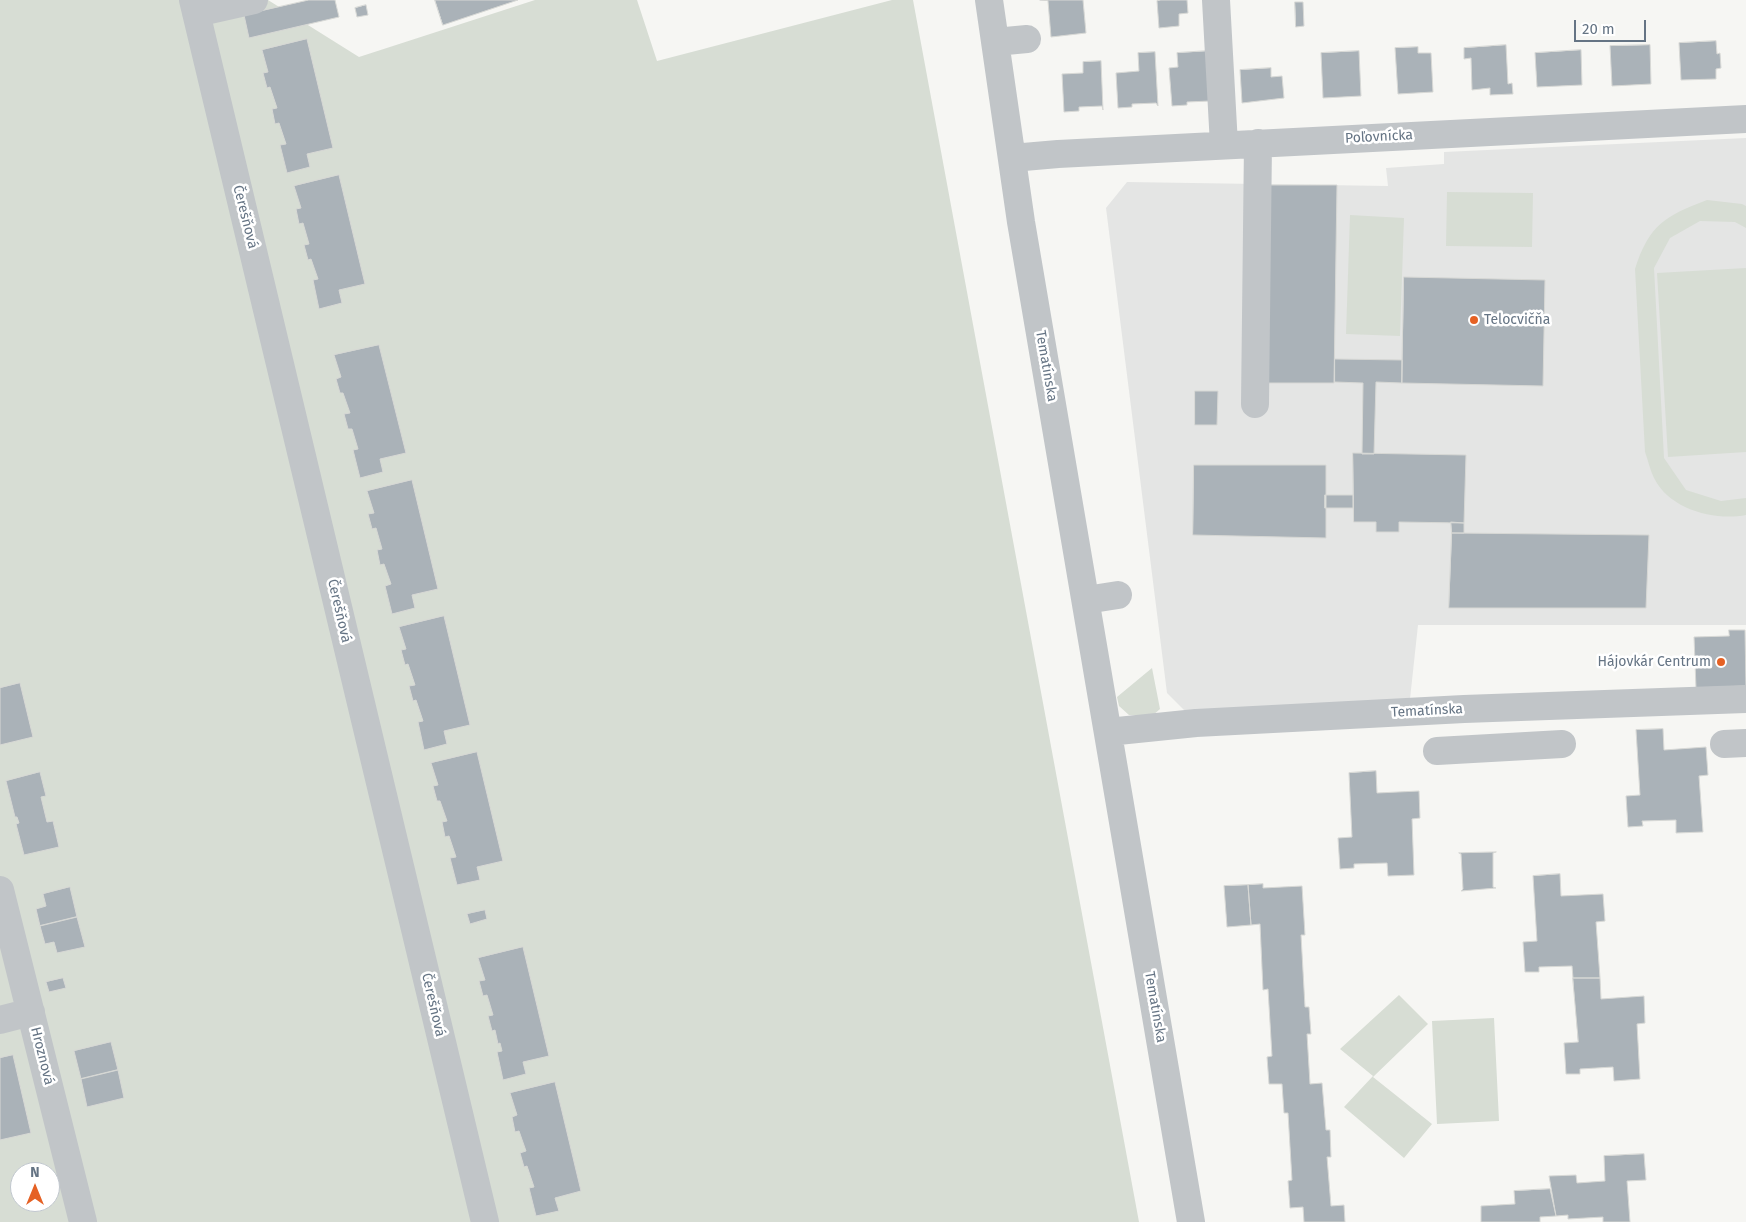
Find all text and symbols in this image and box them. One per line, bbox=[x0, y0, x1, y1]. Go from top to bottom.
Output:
scale bar bbox=[1576, 10, 1648, 42]
text: 20 m bbox=[1582, 20, 1615, 38]
street label: Poľovnícka bbox=[1345, 127, 1413, 147]
street label: Čerešňová bbox=[229, 183, 261, 251]
place label: Telocvičňa bbox=[1484, 312, 1550, 328]
marker: Telocvičňa bbox=[1468, 314, 1480, 326]
street label: Tematínska bbox=[1031, 329, 1061, 403]
street label: Čerešňová bbox=[324, 577, 354, 645]
place label: Hájovkár Centrum bbox=[1597, 654, 1711, 670]
marker: Hájovkár Centrum bbox=[1715, 656, 1727, 668]
street label: Tematínska bbox=[1391, 701, 1463, 721]
street label: Tematínska bbox=[1140, 970, 1170, 1044]
street label: Čerešňová bbox=[418, 971, 448, 1039]
street label: Hroznová bbox=[27, 1025, 57, 1087]
north arrow bbox=[10, 1162, 60, 1212]
text: N bbox=[30, 1164, 40, 1181]

